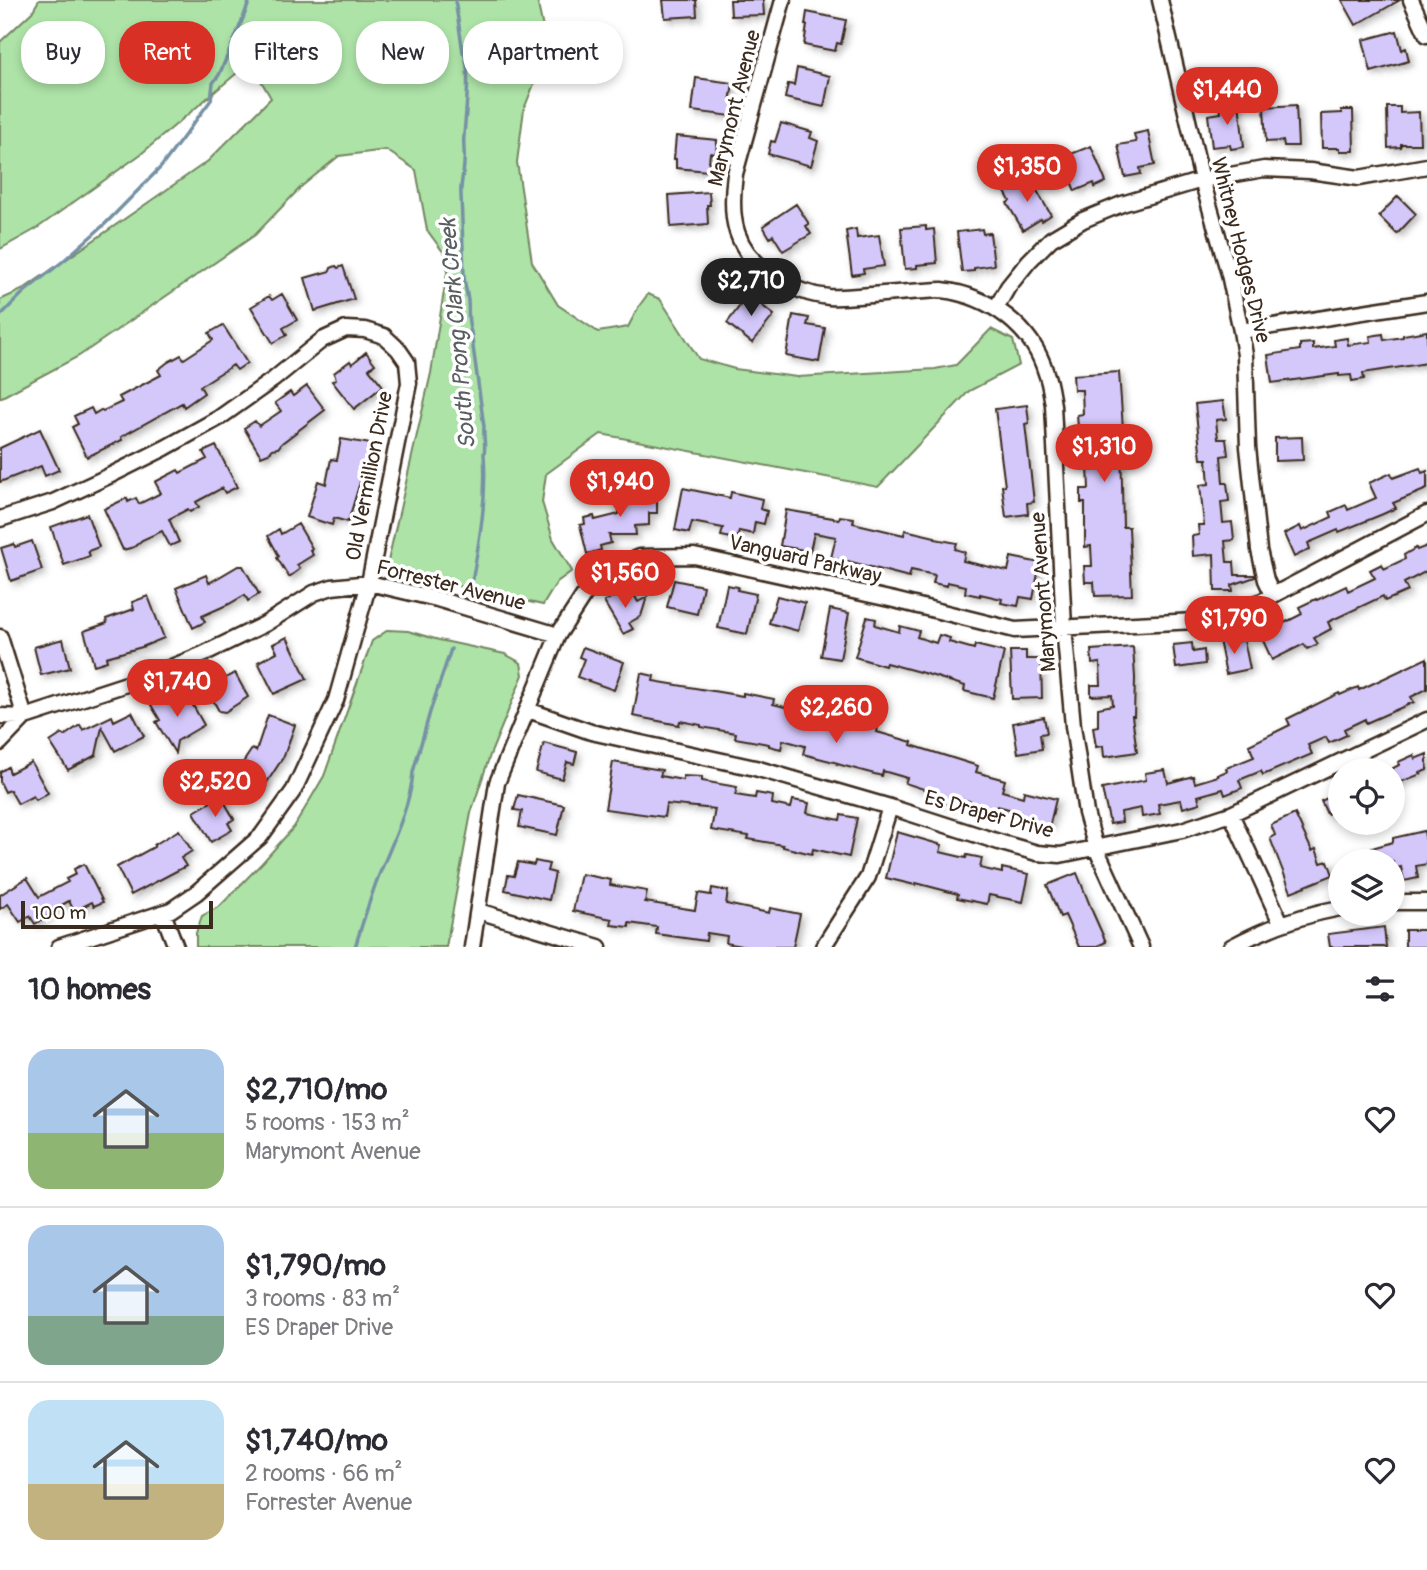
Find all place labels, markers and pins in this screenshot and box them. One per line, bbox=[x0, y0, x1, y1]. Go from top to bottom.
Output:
pin: $1,440 bbox=[1170, 68, 1284, 127]
pin: $1,350 bbox=[970, 144, 1084, 204]
pin: $2,710 bbox=[694, 258, 808, 318]
pin: $1,310 bbox=[1047, 424, 1161, 484]
pin: $1,940 bbox=[563, 460, 677, 519]
pin: $1,560 bbox=[568, 550, 682, 610]
pin: $1,790 bbox=[1177, 596, 1291, 656]
pin: $1,740 bbox=[120, 660, 234, 719]
pin: $2,260 bbox=[779, 686, 893, 745]
pin: $2,520 bbox=[158, 760, 272, 819]

